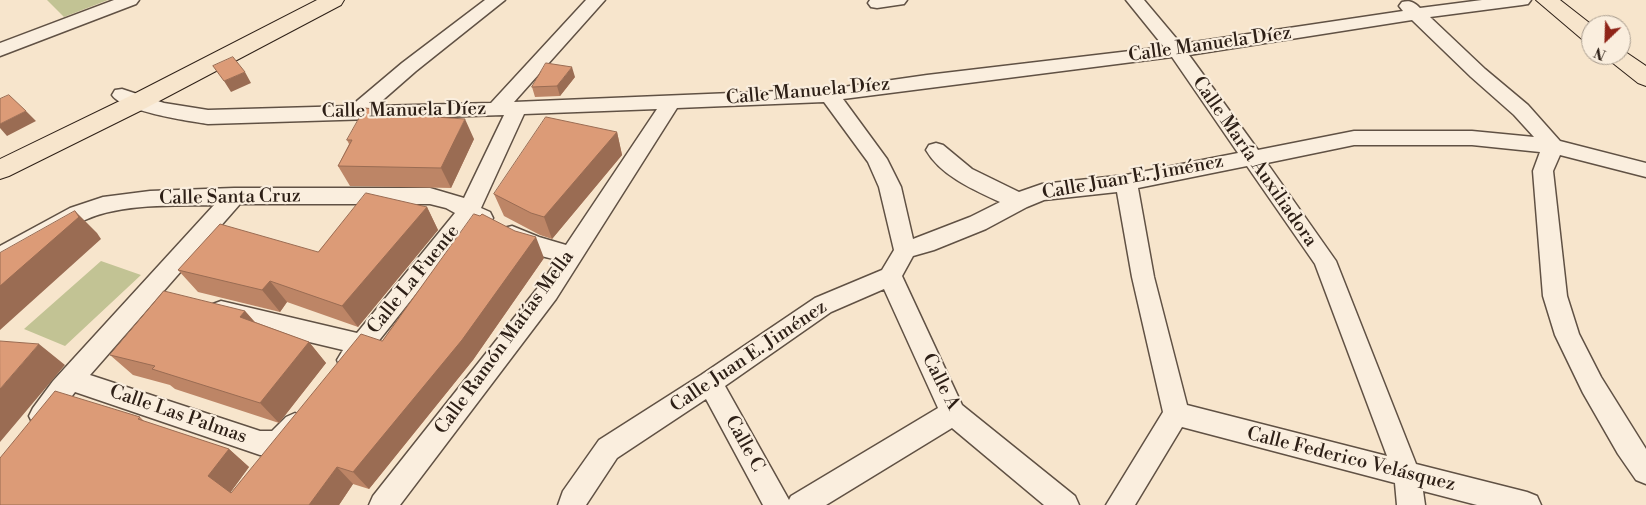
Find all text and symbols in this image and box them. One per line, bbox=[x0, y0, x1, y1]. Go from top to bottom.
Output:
north arrow bbox=[1581, 15, 1631, 65]
street label: Calle Manuela Díez bbox=[1127, 22, 1293, 68]
text: N bbox=[1592, 42, 1609, 63]
street label: Calle Manuela Díez bbox=[725, 73, 891, 111]
street label: Calle María Auxiliadora bbox=[1187, 73, 1321, 251]
street label: Calle Manuela Díez bbox=[322, 98, 486, 124]
street label: Calle Juan E. Jiménez bbox=[1040, 151, 1226, 205]
street label: Calle Santa Cruz bbox=[159, 185, 301, 211]
street label: Calle La Fuente bbox=[363, 221, 465, 339]
street label: Calle Ramón Matías Mella bbox=[431, 247, 579, 439]
street label: Calle Juan E. Jiménez bbox=[666, 296, 832, 418]
street label: Calle A bbox=[916, 350, 964, 414]
street label: Calle Las Palmas bbox=[106, 381, 250, 449]
street label: Calle C bbox=[719, 412, 769, 476]
street label: Calle Federico Velásquez bbox=[1244, 423, 1458, 497]

